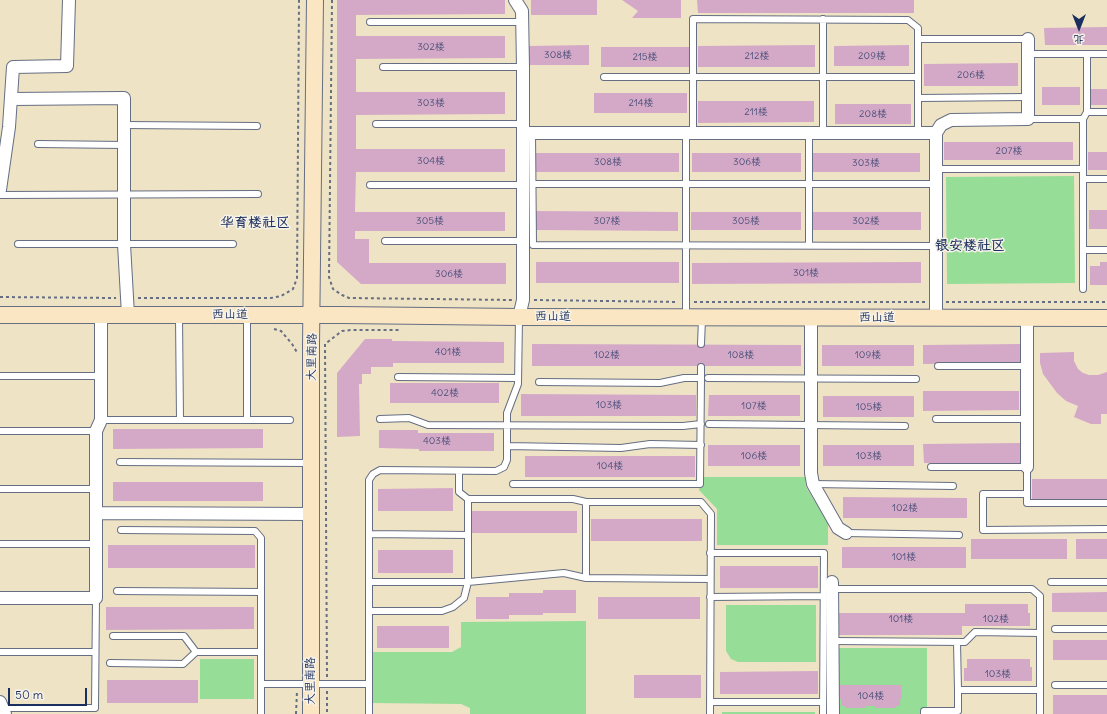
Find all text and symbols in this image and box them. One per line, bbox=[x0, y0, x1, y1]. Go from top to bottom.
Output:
north arrow bbox=[1059, 8, 1099, 48]
text: 北 bbox=[1074, 33, 1085, 47]
house number: 302楼 bbox=[417, 41, 445, 53]
house number: 308楼 bbox=[544, 49, 572, 61]
house number: 212楼 bbox=[745, 50, 769, 62]
house number: 209楼 bbox=[858, 50, 886, 62]
house number: 215楼 bbox=[632, 51, 658, 63]
house number: 206楼 bbox=[957, 69, 985, 81]
house number: 303楼 bbox=[417, 97, 445, 109]
house number: 214楼 bbox=[628, 97, 654, 109]
house number: 211楼 bbox=[744, 106, 768, 118]
house number: 208楼 bbox=[859, 108, 887, 120]
house number: 207楼 bbox=[996, 145, 1022, 157]
house number: 304楼 bbox=[417, 155, 445, 167]
house number: 308楼 bbox=[594, 156, 622, 168]
house number: 306楼 bbox=[733, 156, 761, 168]
house number: 303楼 bbox=[852, 157, 880, 169]
district label: 华育楼社区 bbox=[220, 215, 290, 231]
house number: 305楼 bbox=[416, 215, 444, 227]
house number: 307楼 bbox=[593, 215, 621, 227]
house number: 305楼 bbox=[732, 215, 760, 227]
house number: 302楼 bbox=[852, 215, 880, 227]
district label: 银安楼社区 bbox=[935, 238, 1005, 254]
house number: 301楼 bbox=[793, 267, 819, 279]
house number: 306楼 bbox=[435, 268, 463, 280]
street label: 西山道 bbox=[212, 308, 248, 322]
street label: 西山道 bbox=[535, 310, 571, 324]
street label: 西山道 bbox=[859, 311, 895, 325]
street label: 大里南路 bbox=[304, 333, 320, 381]
house number: 401楼 bbox=[435, 346, 461, 358]
house number: 102楼 bbox=[594, 349, 620, 361]
house number: 108楼 bbox=[728, 349, 754, 361]
house number: 109楼 bbox=[855, 349, 881, 361]
house number: 402楼 bbox=[431, 387, 459, 399]
house number: 103楼 bbox=[596, 399, 622, 411]
house number: 107楼 bbox=[741, 400, 767, 412]
house number: 105楼 bbox=[856, 401, 882, 413]
house number: 403楼 bbox=[423, 435, 451, 447]
house number: 106楼 bbox=[741, 450, 767, 462]
house number: 103楼 bbox=[856, 450, 882, 462]
house number: 104楼 bbox=[597, 460, 623, 472]
house number: 102楼 bbox=[892, 502, 918, 514]
house number: 101楼 bbox=[892, 551, 916, 563]
house number: 101楼 bbox=[889, 613, 913, 625]
house number: 102楼 bbox=[983, 613, 1009, 625]
street label: 大里南路 bbox=[304, 657, 318, 705]
house number: 103楼 bbox=[985, 668, 1011, 680]
scale bar bbox=[10, 680, 89, 706]
text: 50 m bbox=[15, 687, 43, 702]
house number: 104楼 bbox=[858, 690, 884, 702]

